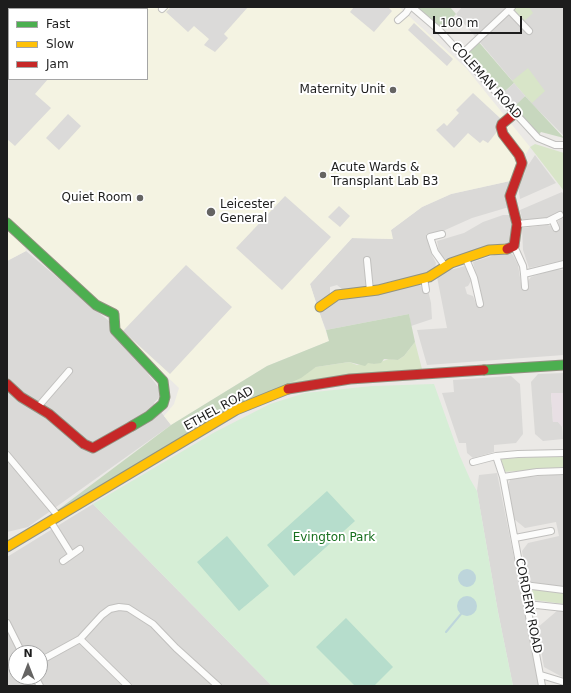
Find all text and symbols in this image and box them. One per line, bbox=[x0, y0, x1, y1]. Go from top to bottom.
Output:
legend bbox=[8, 8, 148, 80]
scale bar bbox=[435, 8, 524, 34]
text: 100 m bbox=[440, 16, 478, 30]
text: Fast bbox=[46, 17, 70, 31]
text: Slow bbox=[46, 37, 74, 51]
street label: COLEMAN ROAD bbox=[448, 40, 524, 122]
text: Jam bbox=[46, 57, 69, 71]
place label: Maternity Unit bbox=[299, 83, 385, 97]
marker: Maternity Unit bbox=[388, 85, 398, 95]
place label: Acute Wards & Transplant Lab B3 bbox=[331, 161, 438, 189]
marker: Acute Wards & Transplant Lab B3 bbox=[318, 170, 328, 180]
place label: Quiet Room bbox=[62, 191, 132, 205]
marker: Quiet Room bbox=[135, 193, 145, 203]
place label: Leicester General bbox=[220, 198, 274, 226]
marker: Leicester General bbox=[205, 206, 217, 218]
street label: ETHEL ROAD bbox=[182, 384, 256, 434]
park label: Evington Park bbox=[293, 531, 375, 545]
street label: CORDERY ROAD bbox=[512, 557, 544, 655]
north arrow bbox=[8, 645, 48, 685]
text: N bbox=[23, 647, 33, 660]

